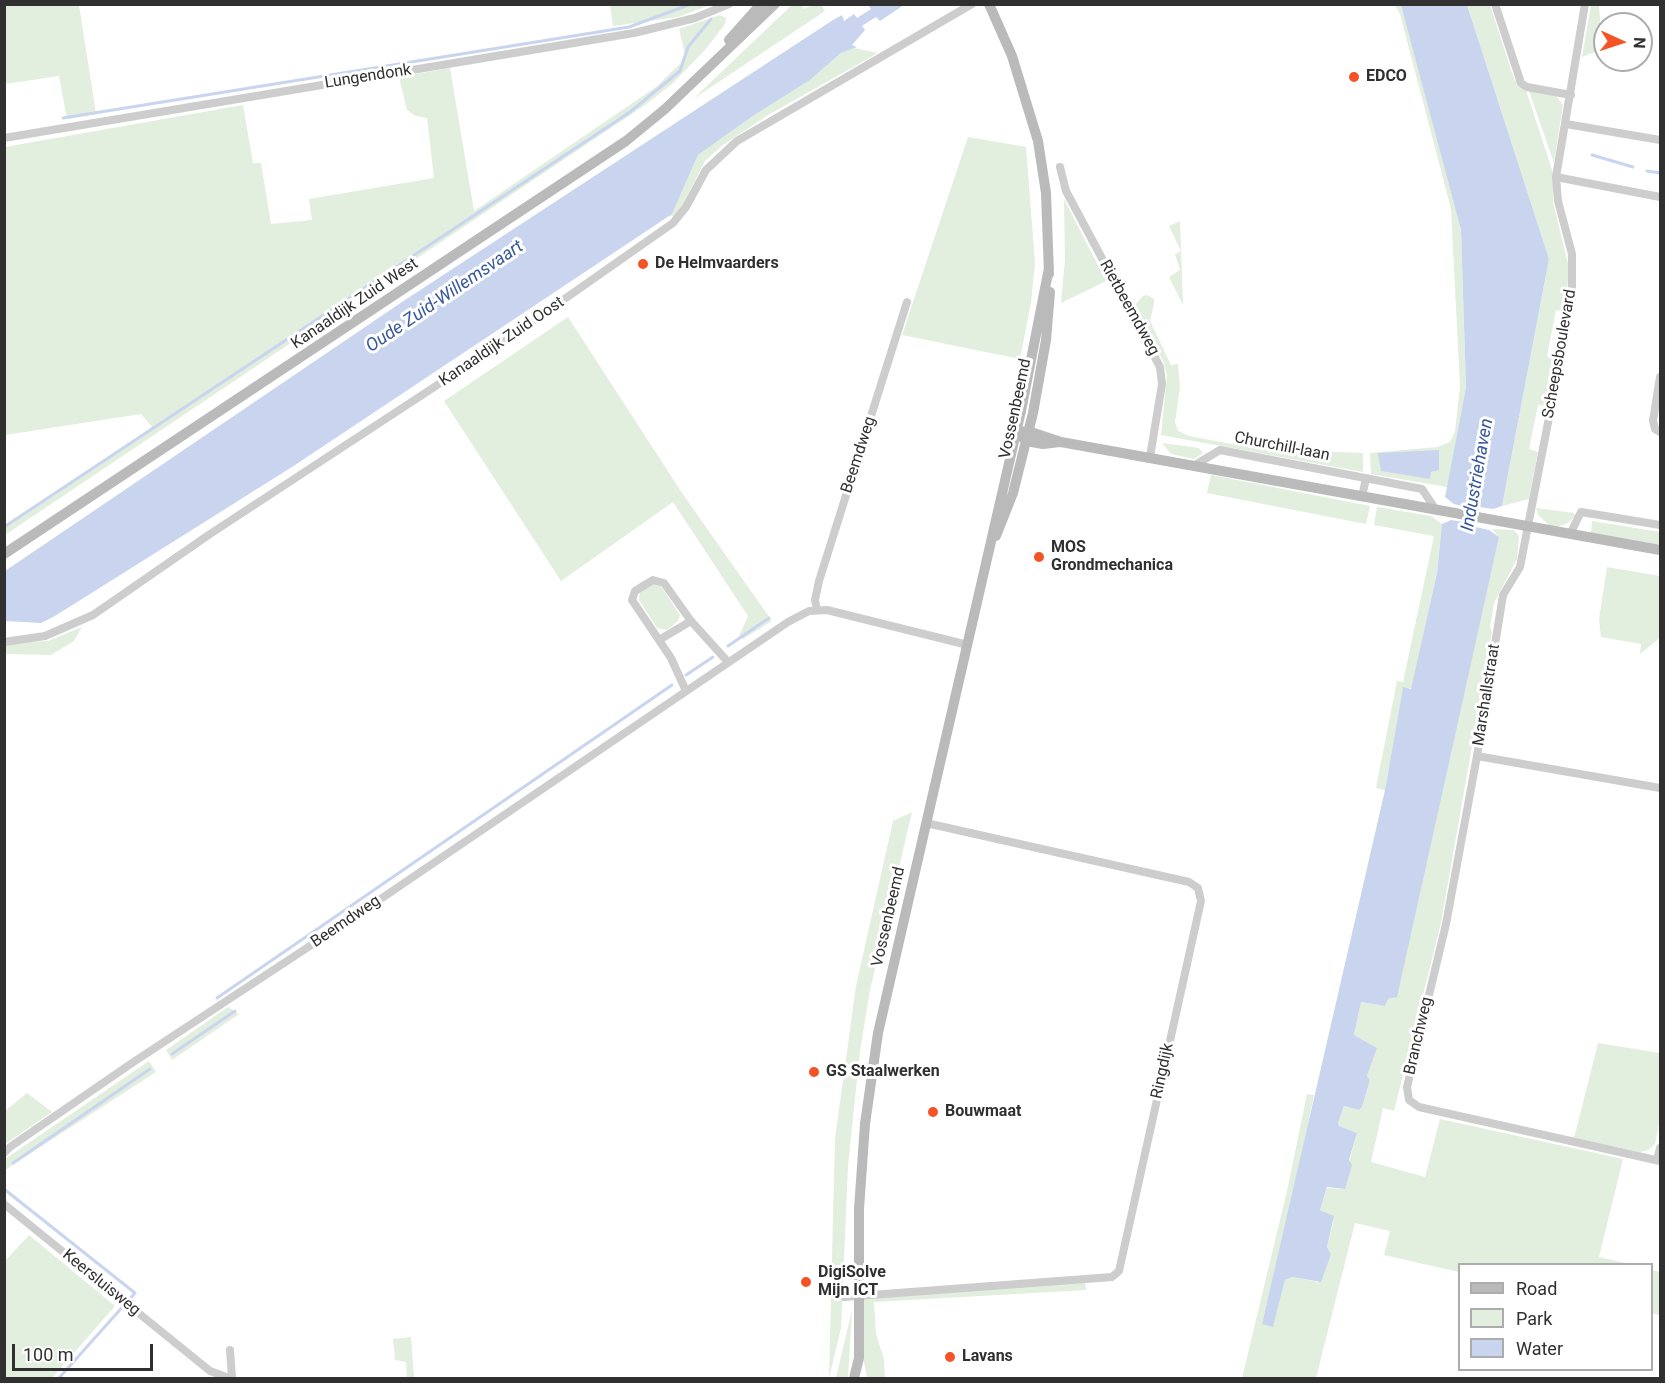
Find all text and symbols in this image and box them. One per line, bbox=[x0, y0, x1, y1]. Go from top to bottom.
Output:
north arrow bbox=[1593, 12, 1653, 72]
text: N bbox=[1630, 37, 1649, 49]
street label: Lungendonk bbox=[323, 61, 413, 93]
place label: EDCO bbox=[1366, 67, 1407, 87]
marker: EDCO bbox=[1347, 70, 1361, 84]
water label: Oude Zuid-Willemsvaart bbox=[362, 236, 528, 358]
street label: Kanaaldijk Zuid West bbox=[288, 254, 422, 354]
place label: De Helmvaarders bbox=[655, 254, 779, 274]
marker: De Helmvaarders bbox=[636, 257, 650, 271]
street label: Rietbeemdweg bbox=[1095, 257, 1163, 359]
street label: Scheepsboulevard bbox=[1539, 288, 1581, 420]
street label: Kanaaldijk Zuid Oost bbox=[436, 293, 568, 391]
street label: Vossenbeemd bbox=[996, 357, 1036, 461]
street label: Beemdweg bbox=[838, 414, 880, 496]
water label: Industriehaven bbox=[1457, 417, 1499, 533]
street label: Churchill-laan bbox=[1233, 428, 1331, 466]
place label: MOS Grondmechanica bbox=[1051, 538, 1173, 576]
marker: MOS Grondmechanica bbox=[1032, 550, 1046, 564]
street label: Marshallstraat bbox=[1469, 643, 1505, 747]
street label: Vossenbeemd bbox=[868, 865, 910, 969]
street label: Beemdweg bbox=[308, 892, 384, 952]
street label: Branchweg bbox=[1401, 995, 1437, 1077]
street label: Ringdijk bbox=[1148, 1041, 1178, 1101]
place label: GS Staalwerken bbox=[826, 1062, 940, 1082]
marker: GS Staalwerken bbox=[807, 1065, 821, 1079]
place label: Bouwmaat bbox=[945, 1102, 1021, 1122]
marker: Bouwmaat bbox=[926, 1105, 940, 1119]
street label: Keersluisweg bbox=[58, 1246, 144, 1320]
place label: DigiSolve Mijn ICT bbox=[818, 1263, 886, 1301]
legend bbox=[1458, 1263, 1653, 1371]
marker: DigiSolve Mijn ICT bbox=[799, 1275, 813, 1289]
text: Road bbox=[1516, 1278, 1557, 1299]
text: Park bbox=[1516, 1308, 1552, 1329]
scale bar bbox=[15, 1332, 156, 1370]
text: Water bbox=[1516, 1338, 1563, 1359]
text: 100 m bbox=[23, 1344, 74, 1365]
place label: Lavans bbox=[962, 1347, 1013, 1367]
marker: Lavans bbox=[943, 1350, 957, 1364]

